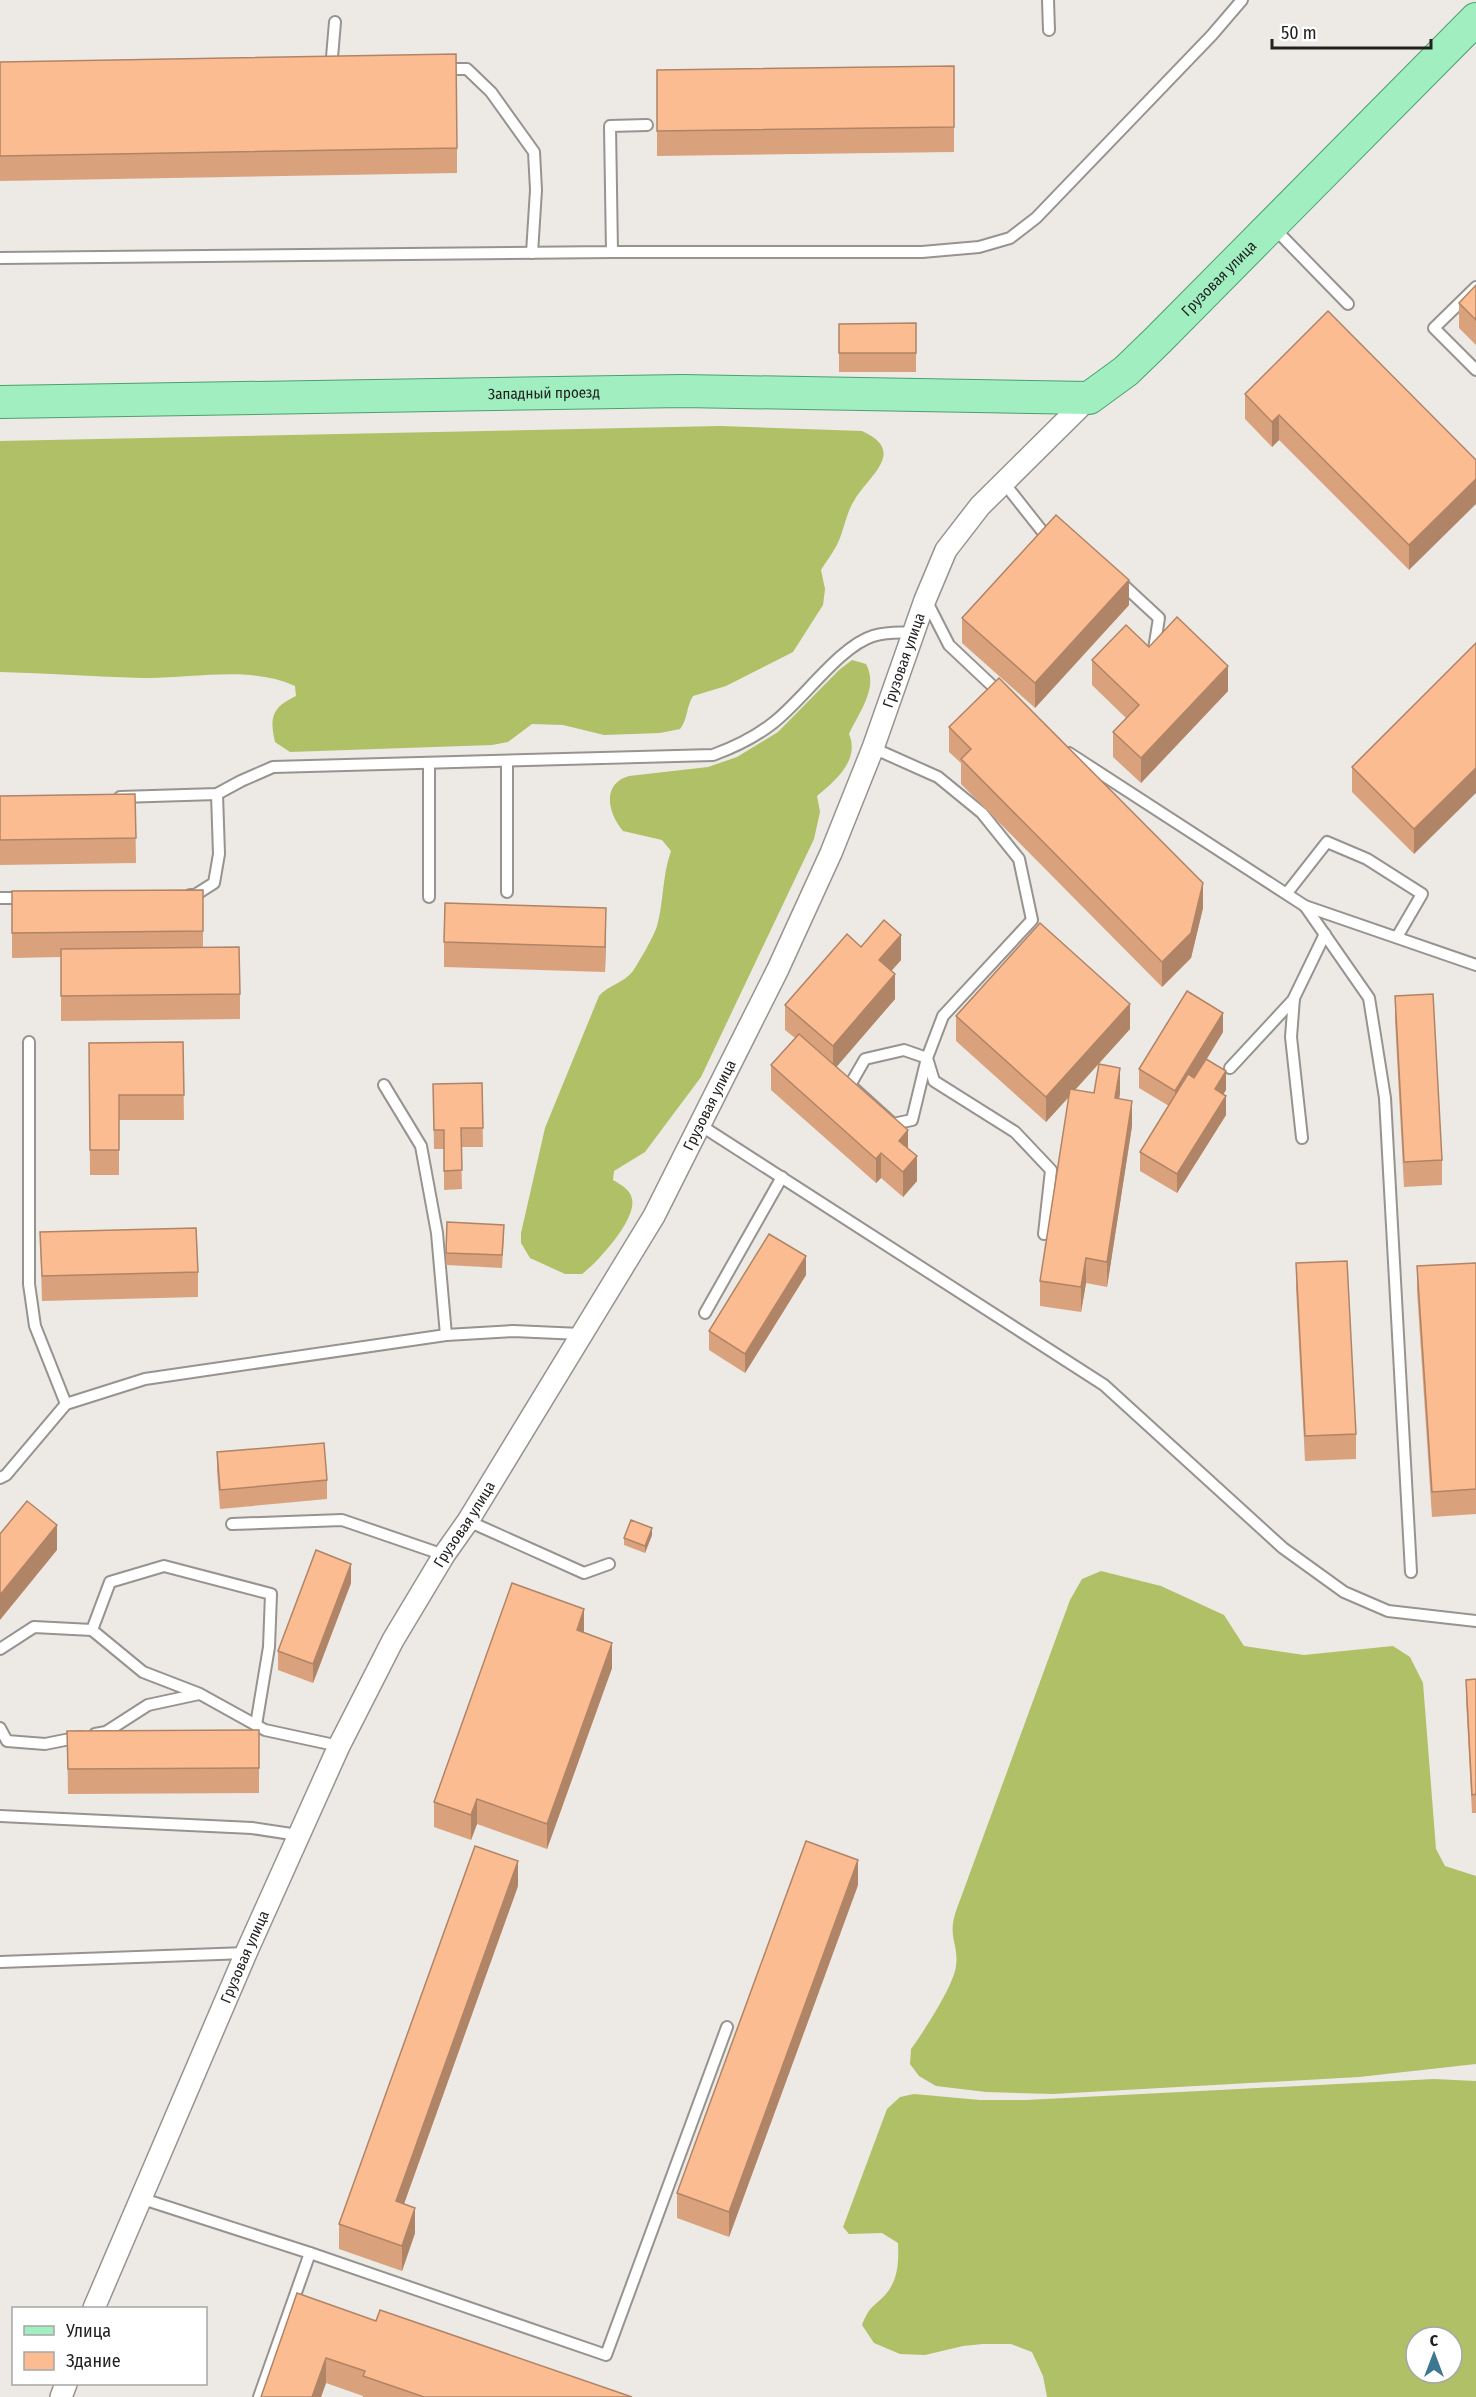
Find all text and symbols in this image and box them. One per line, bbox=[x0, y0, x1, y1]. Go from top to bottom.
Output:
scale bar bbox=[1272, 12, 1431, 50]
text: 50 m bbox=[1281, 22, 1317, 44]
street label: Грузовая улица bbox=[1178, 237, 1260, 320]
street label: Западный проезд bbox=[488, 383, 600, 403]
street label: Грузовая улица bbox=[879, 610, 929, 710]
street label: Грузовая улица bbox=[679, 1057, 740, 1154]
street label: Грузовая улица bbox=[430, 1478, 499, 1571]
street label: Грузовая улица bbox=[217, 1908, 273, 2006]
legend bbox=[12, 2307, 207, 2385]
text: Улица bbox=[65, 2320, 111, 2342]
north arrow bbox=[1404, 2325, 1464, 2385]
text: С bbox=[1430, 2331, 1439, 2350]
text: Здание bbox=[66, 2350, 121, 2372]

